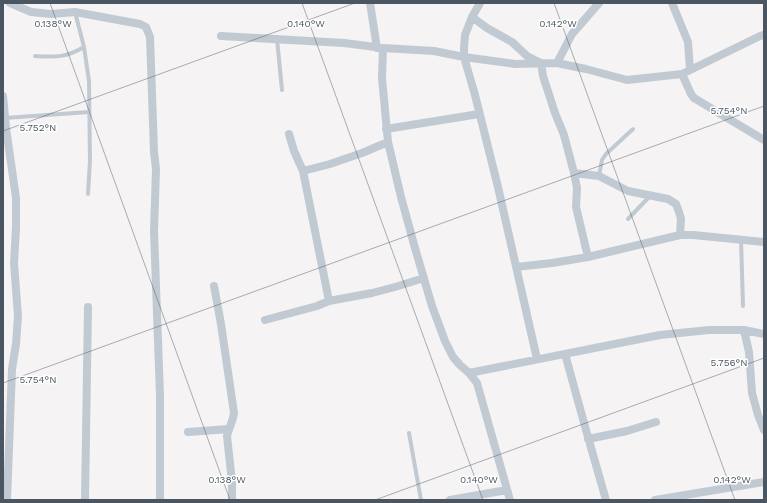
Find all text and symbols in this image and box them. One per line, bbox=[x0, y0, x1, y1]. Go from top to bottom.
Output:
text: 0.138°W bbox=[34, 18, 72, 29]
text: 0.140°W bbox=[287, 18, 325, 29]
text: 0.142°W bbox=[539, 18, 577, 29]
text: 5.754°N bbox=[710, 105, 748, 116]
text: 5.752°N bbox=[20, 122, 56, 133]
text: 5.756°N bbox=[710, 357, 748, 368]
text: 5.754°N bbox=[19, 374, 57, 385]
text: 0.138°W bbox=[208, 474, 246, 485]
text: 0.140°W bbox=[460, 474, 498, 485]
text: 0.142°W bbox=[713, 474, 751, 485]

